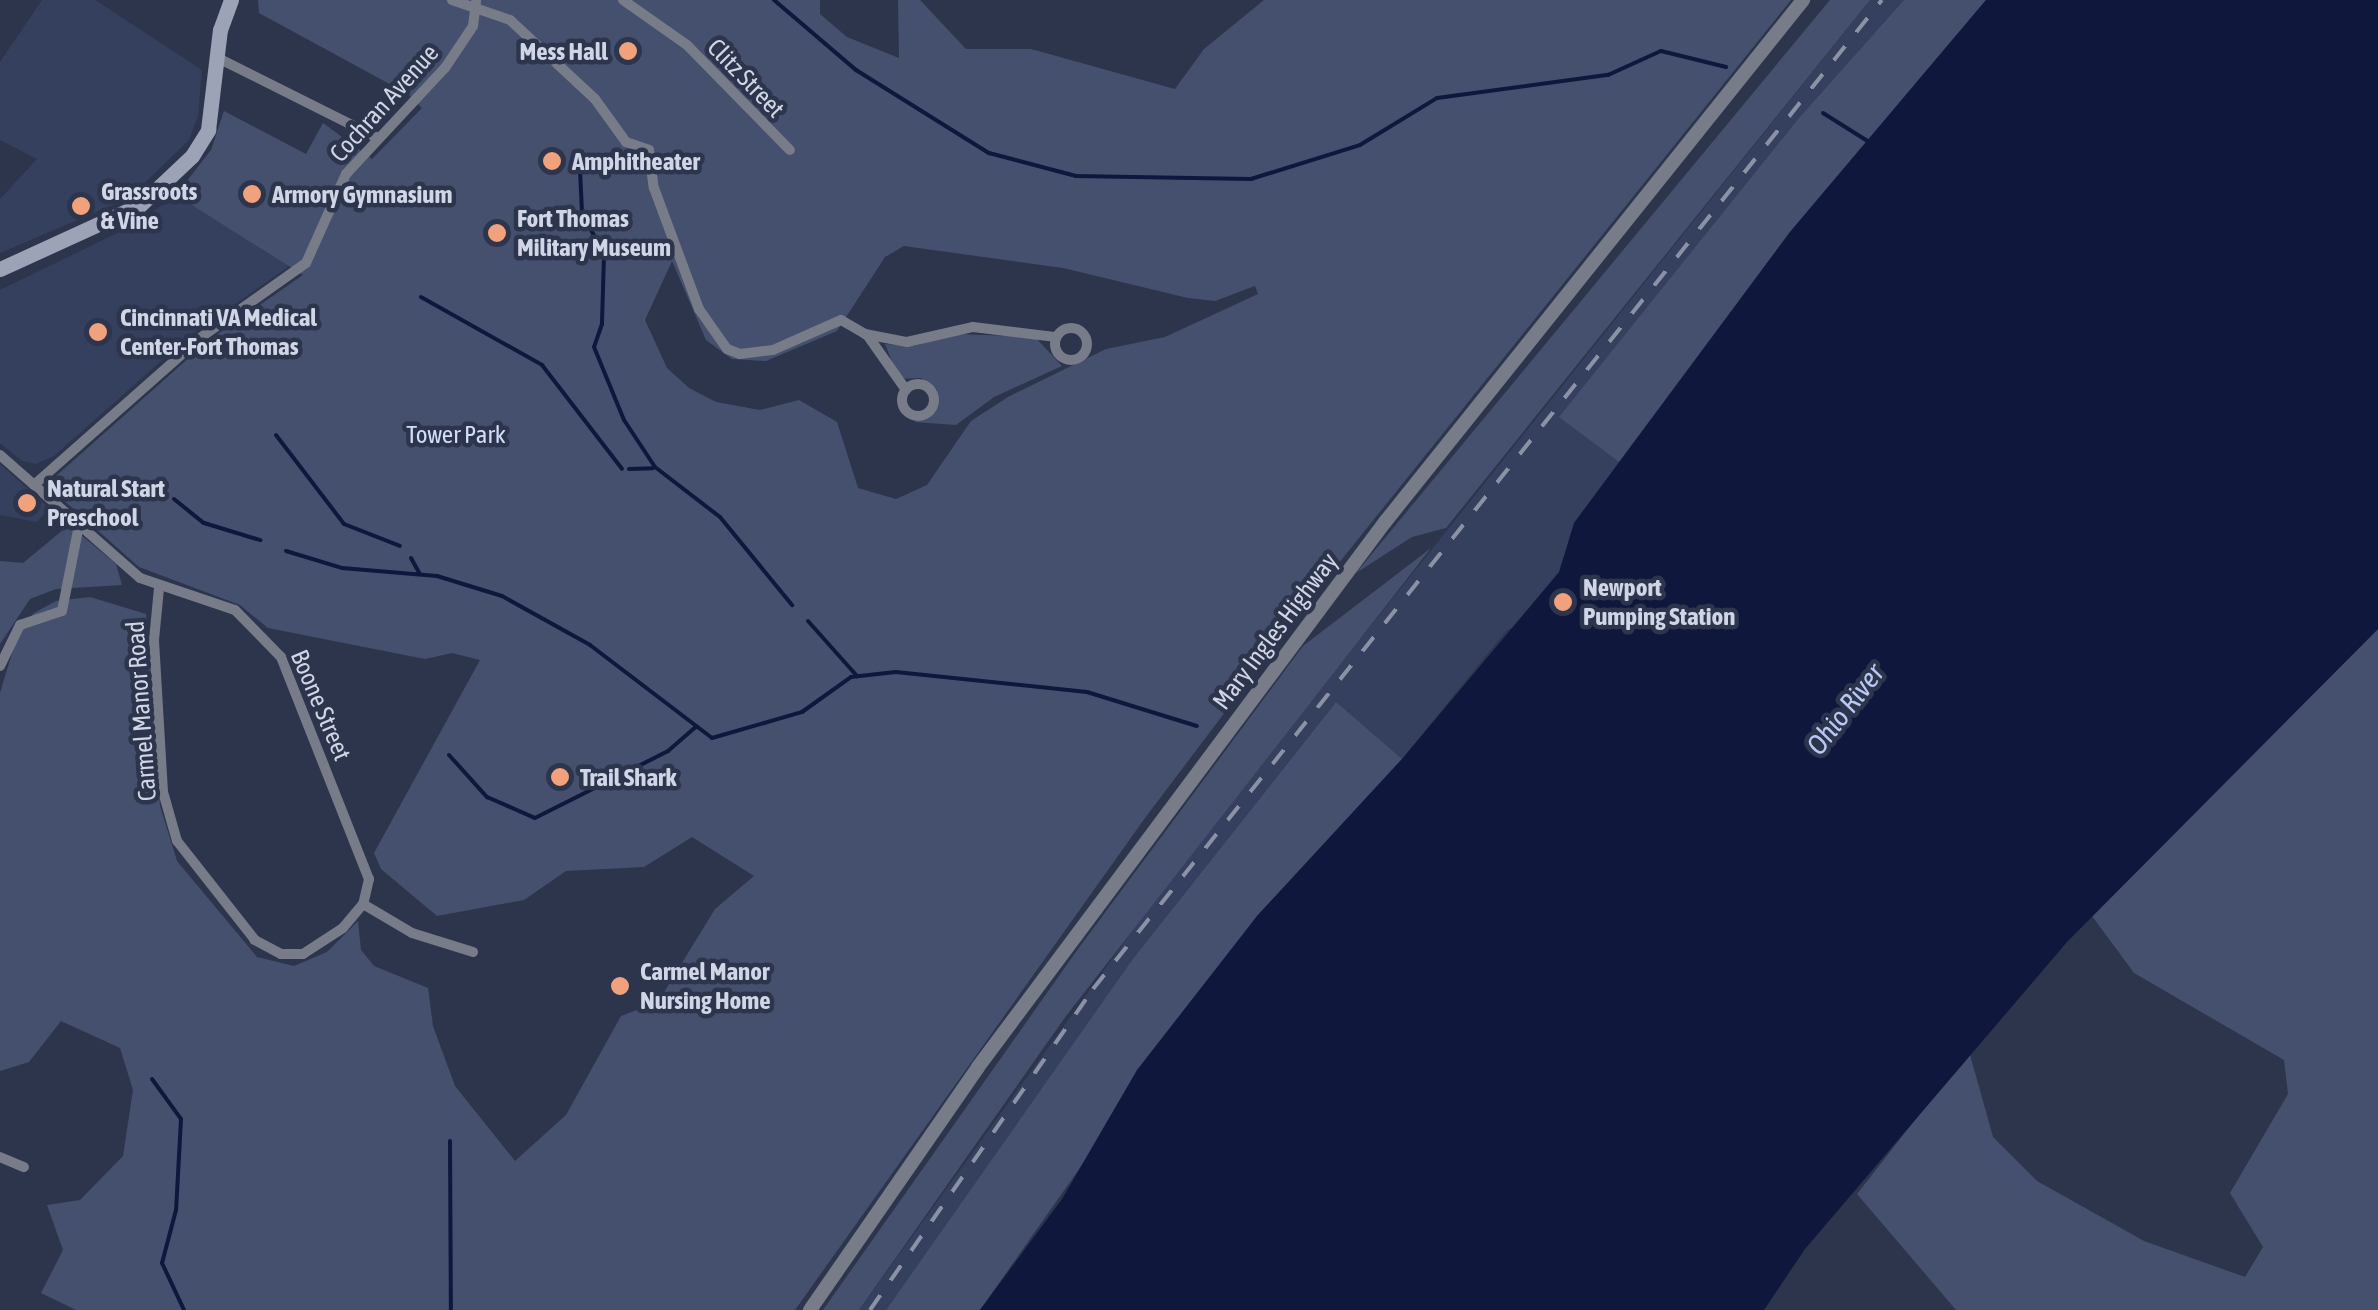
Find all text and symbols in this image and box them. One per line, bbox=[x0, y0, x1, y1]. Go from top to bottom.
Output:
street label: Clitz Street bbox=[701, 32, 791, 124]
place label: Mess Hall bbox=[519, 36, 608, 66]
street label: Cochran Avenue bbox=[323, 38, 445, 168]
marker: Mess Hall bbox=[617, 40, 639, 62]
place label: Amphitheater bbox=[572, 146, 700, 176]
marker: Amphitheater bbox=[541, 150, 563, 172]
place label: Grassroots & Vine bbox=[101, 177, 197, 236]
place label: Armory Gymnasium bbox=[272, 179, 452, 209]
marker: Armory Gymnasium bbox=[241, 183, 263, 205]
marker: Grassroots & Vine bbox=[70, 195, 92, 217]
place label: Fort Thomas Military Museum bbox=[517, 204, 671, 263]
marker: Fort Thomas Military Museum bbox=[486, 222, 508, 244]
place label: Cincinnati VA Medical Center-Fort Thomas bbox=[120, 303, 317, 362]
marker: Cincinnati VA Medical Center-Fort Thomas bbox=[85, 319, 111, 345]
park label: Tower Park bbox=[406, 419, 506, 449]
place label: Natural Start Preschool bbox=[47, 474, 165, 533]
marker: Natural Start Preschool bbox=[16, 492, 38, 514]
street label: Mary Ingles Highway bbox=[1206, 547, 1344, 715]
place label: Newport Pumping Station bbox=[1583, 573, 1735, 632]
marker: Newport Pumping Station bbox=[1552, 591, 1574, 613]
street label: Carmel Manor Road bbox=[120, 620, 162, 802]
street label: Boone Street bbox=[284, 645, 358, 765]
water label: Ohio River bbox=[1799, 657, 1891, 761]
place label: Trail Shark bbox=[580, 762, 676, 792]
marker: Trail Shark bbox=[549, 766, 571, 788]
place label: Carmel Manor Nursing Home bbox=[640, 957, 771, 1016]
marker: Carmel Manor Nursing Home bbox=[609, 975, 631, 997]

